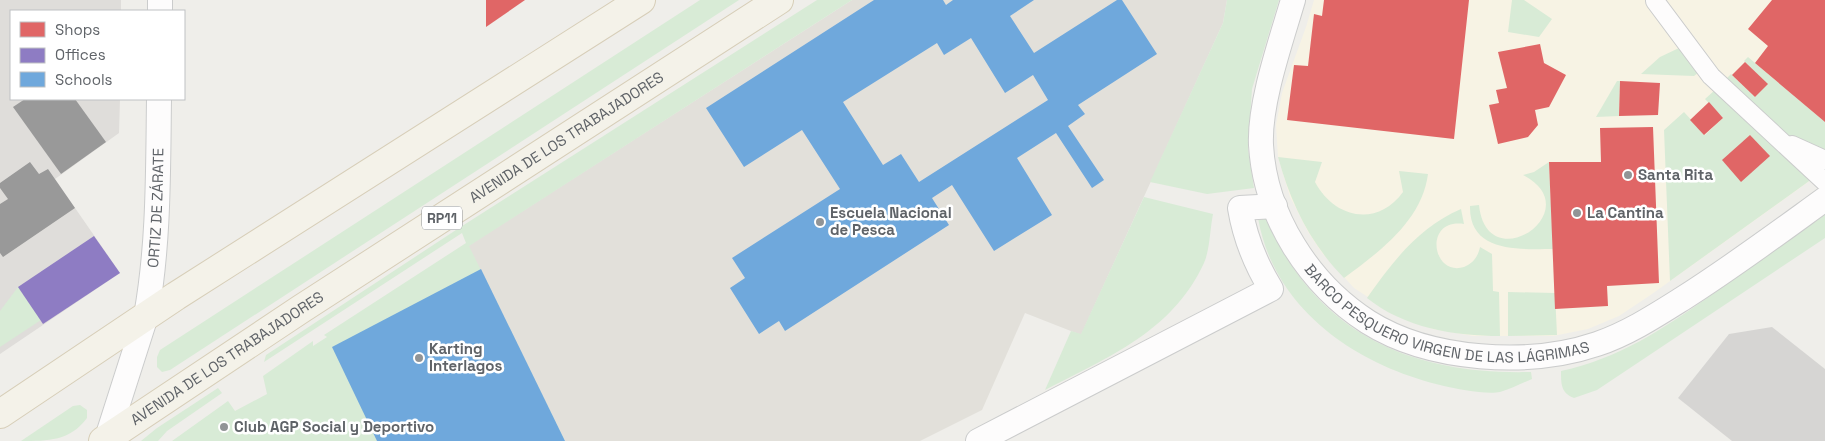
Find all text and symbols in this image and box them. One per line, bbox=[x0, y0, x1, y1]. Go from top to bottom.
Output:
legend bbox=[10, 10, 185, 100]
text: Shops bbox=[55, 20, 100, 39]
text: Offices bbox=[55, 45, 106, 64]
street label: AVENIDA DE LOS TRABAJADORES bbox=[465, 67, 667, 207]
text: Schools bbox=[55, 70, 113, 89]
street label: ORTIZ DE ZÁRATE bbox=[143, 148, 167, 269]
place label: Santa Rita bbox=[1638, 165, 1713, 184]
marker: Santa Rita bbox=[1622, 169, 1634, 181]
place label: Escuela Nacional de Pesca bbox=[830, 203, 952, 239]
place label: La Cantina bbox=[1587, 203, 1664, 222]
road number: RP11 bbox=[422, 207, 462, 230]
marker: La Cantina bbox=[1571, 207, 1583, 219]
marker: Escuela Nacional de Pesca bbox=[814, 216, 826, 228]
street label: BARCO PESQUERO VIRGEN DE LAS LÁGRIMAS bbox=[1301, 260, 1591, 366]
street label: AVENIDA DE LOS TRABAJADORES bbox=[127, 287, 327, 429]
place label: Karting Interlagos bbox=[429, 339, 502, 375]
marker: Karting Interlagos bbox=[413, 352, 425, 364]
place label: Club AGP Social y Deportivo bbox=[234, 417, 434, 436]
marker: Club AGP Social y Deportivo bbox=[218, 421, 230, 433]

